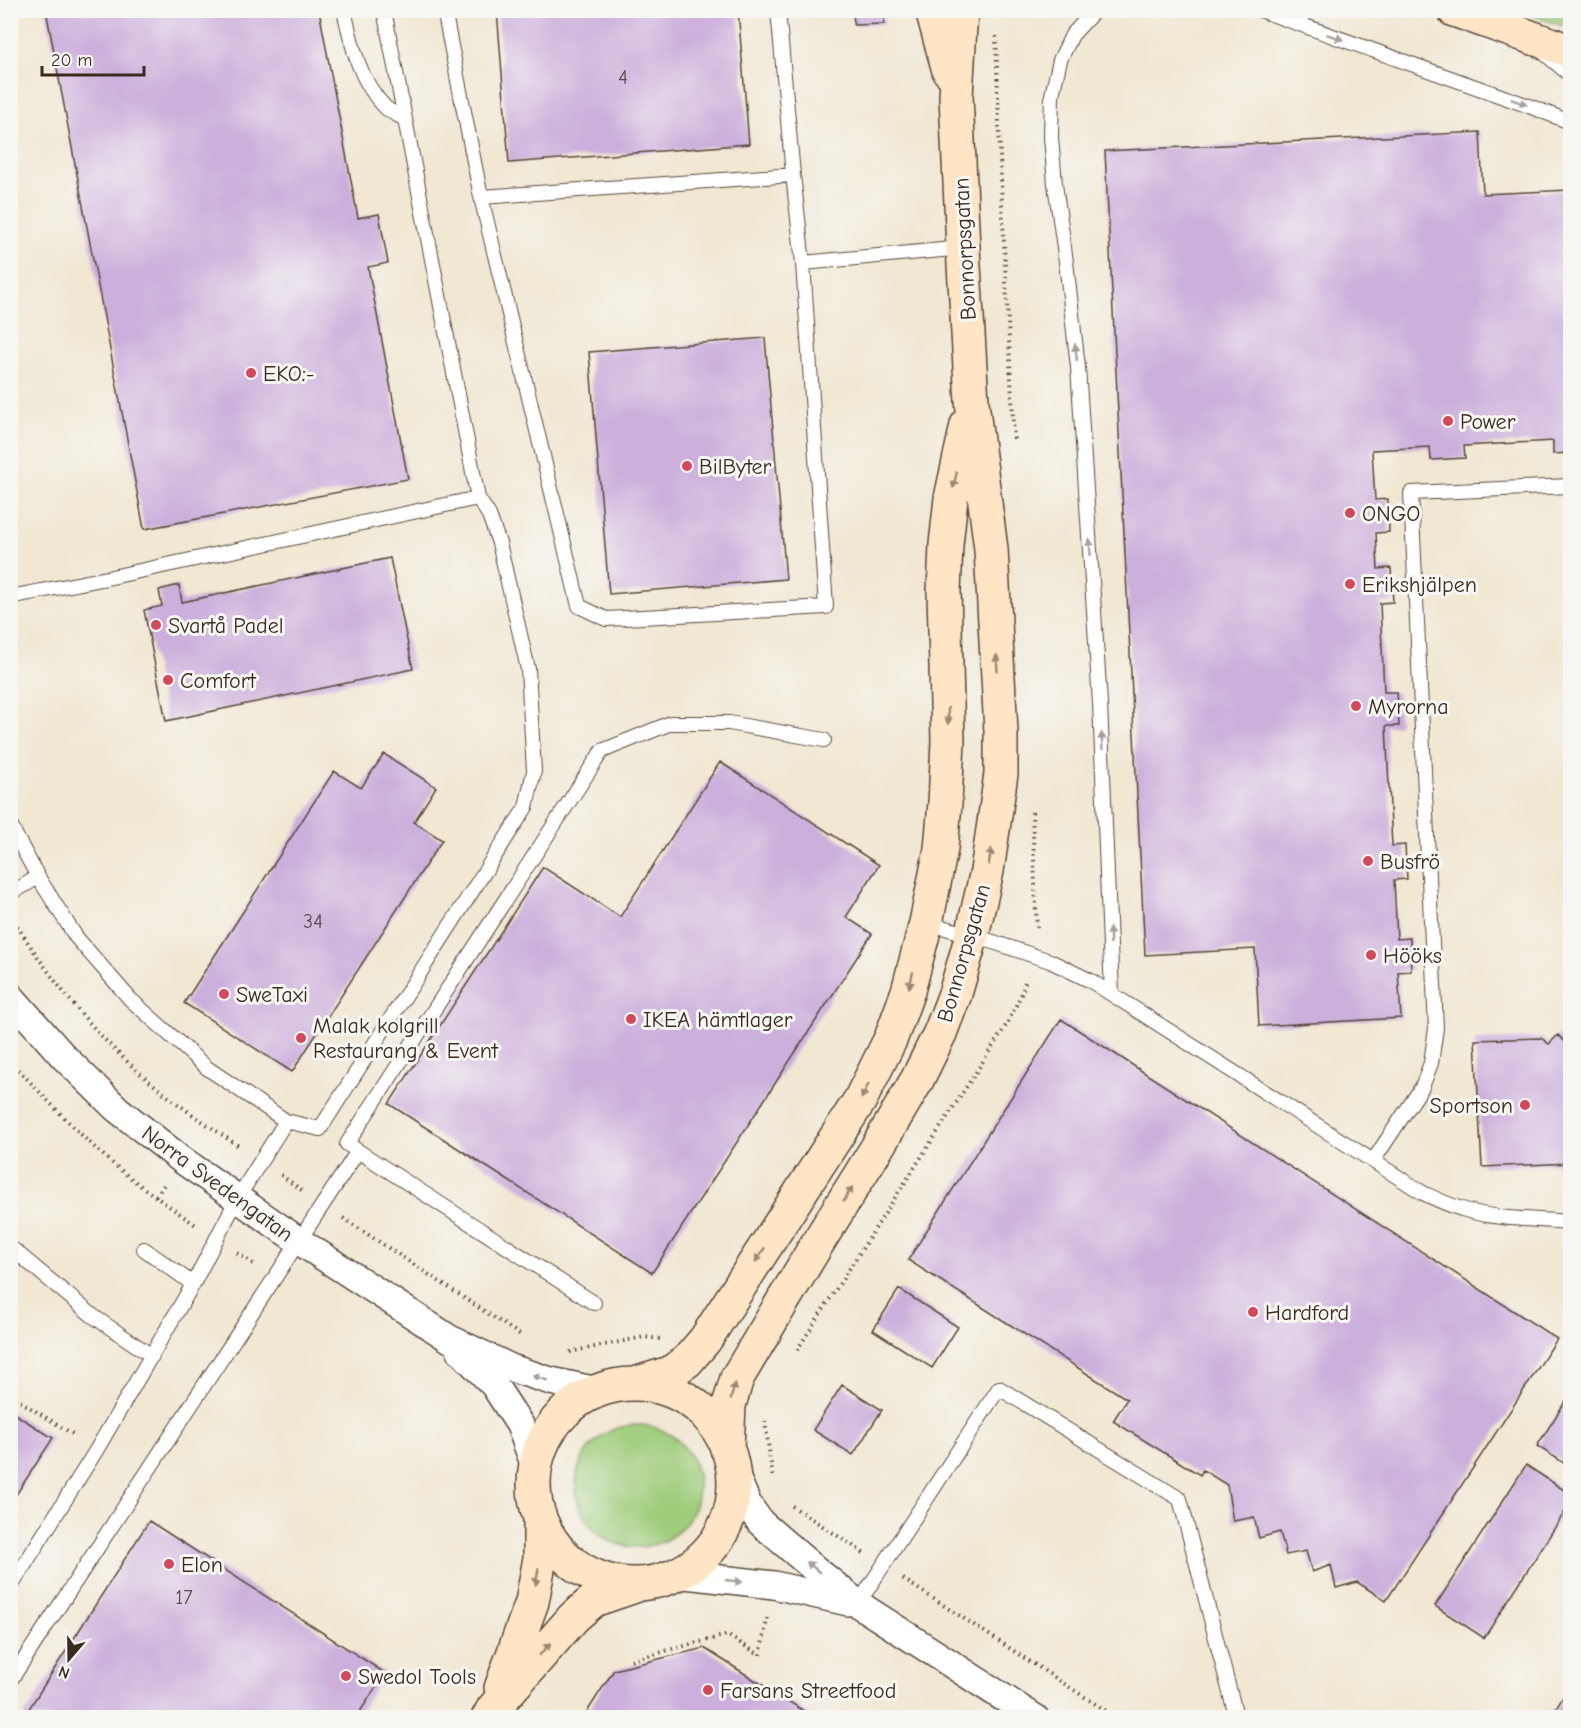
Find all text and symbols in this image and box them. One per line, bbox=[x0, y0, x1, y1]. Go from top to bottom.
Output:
one-way arrow bbox=[1326, 32, 1344, 42]
scale bar bbox=[42, 39, 144, 77]
text: 20 m bbox=[51, 50, 92, 71]
house number: 4 bbox=[618, 66, 628, 89]
one-way arrow bbox=[1510, 97, 1528, 107]
street label: Bonnorpsgatan bbox=[948, 177, 982, 321]
one-way arrow bbox=[1071, 342, 1081, 361]
place label: EKO:- bbox=[263, 361, 315, 387]
marker: EKO:- bbox=[244, 366, 258, 380]
place label: Power bbox=[1460, 409, 1516, 435]
marker: Power bbox=[1441, 414, 1455, 428]
place label: BilByter bbox=[699, 454, 772, 480]
marker: BilByter bbox=[680, 459, 694, 473]
one-way arrow bbox=[950, 471, 959, 490]
place label: ONGO bbox=[1362, 501, 1421, 527]
marker: ONGO bbox=[1343, 506, 1357, 520]
one-way arrow bbox=[1085, 537, 1094, 556]
place label: Erikshjälpen bbox=[1362, 572, 1477, 598]
marker: Erikshjälpen bbox=[1343, 577, 1357, 591]
place label: Svartå Padel bbox=[168, 613, 284, 639]
marker: Svartå Padel bbox=[149, 618, 163, 632]
one-way arrow bbox=[993, 654, 1002, 673]
place label: Comfort bbox=[180, 668, 256, 694]
marker: Comfort bbox=[161, 673, 175, 687]
place label: Myrorna bbox=[1368, 694, 1449, 720]
marker: Myrorna bbox=[1349, 699, 1363, 713]
one-way arrow bbox=[943, 707, 953, 726]
one-way arrow bbox=[1097, 732, 1106, 751]
one-way arrow bbox=[985, 848, 994, 867]
place label: Busfrö bbox=[1380, 849, 1440, 875]
marker: Busfrö bbox=[1361, 854, 1375, 868]
street label: Bonnorpsgatan bbox=[932, 881, 996, 1025]
house number: 34 bbox=[303, 910, 323, 933]
one-way arrow bbox=[1106, 926, 1115, 945]
place label: Hööks bbox=[1383, 943, 1442, 969]
marker: Hööks bbox=[1364, 948, 1378, 962]
one-way arrow bbox=[906, 970, 916, 989]
place label: SweTaxi bbox=[236, 982, 308, 1008]
marker: SweTaxi bbox=[217, 987, 231, 1001]
place label: IKEA hämtlager bbox=[643, 1007, 793, 1033]
marker: IKEA hämtlager bbox=[624, 1012, 638, 1026]
place label: Malak kolgrill Restaurang & Event bbox=[313, 1013, 499, 1064]
marker: Malak kolgrill Restaurang & Event bbox=[294, 1031, 308, 1045]
one-way arrow bbox=[860, 1082, 870, 1100]
place label: Sportson bbox=[1430, 1093, 1513, 1119]
marker: Sportson bbox=[1518, 1098, 1532, 1112]
street label: Norra Svedengatan bbox=[137, 1120, 298, 1247]
one-way arrow bbox=[842, 1186, 853, 1203]
one-way arrow bbox=[754, 1247, 766, 1263]
place label: Hardford bbox=[1265, 1300, 1349, 1326]
marker: Hardford bbox=[1246, 1305, 1260, 1319]
one-way arrow bbox=[531, 1372, 549, 1382]
one-way arrow bbox=[729, 1382, 738, 1400]
place label: Elon bbox=[181, 1552, 223, 1578]
marker: Elon bbox=[162, 1557, 176, 1571]
one-way arrow bbox=[805, 1561, 821, 1574]
one-way arrow bbox=[532, 1568, 541, 1587]
one-way arrow bbox=[725, 1576, 744, 1586]
house number: 17 bbox=[175, 1586, 193, 1609]
north arrow bbox=[39, 1629, 99, 1689]
one-way arrow bbox=[538, 1642, 551, 1657]
text: N bbox=[56, 1662, 72, 1682]
place label: Swedol Tools bbox=[358, 1664, 476, 1690]
marker: Swedol Tools bbox=[339, 1669, 353, 1683]
place label: Farsans Streetfood bbox=[720, 1678, 896, 1704]
marker: Farsans Streetfood bbox=[701, 1683, 715, 1697]

